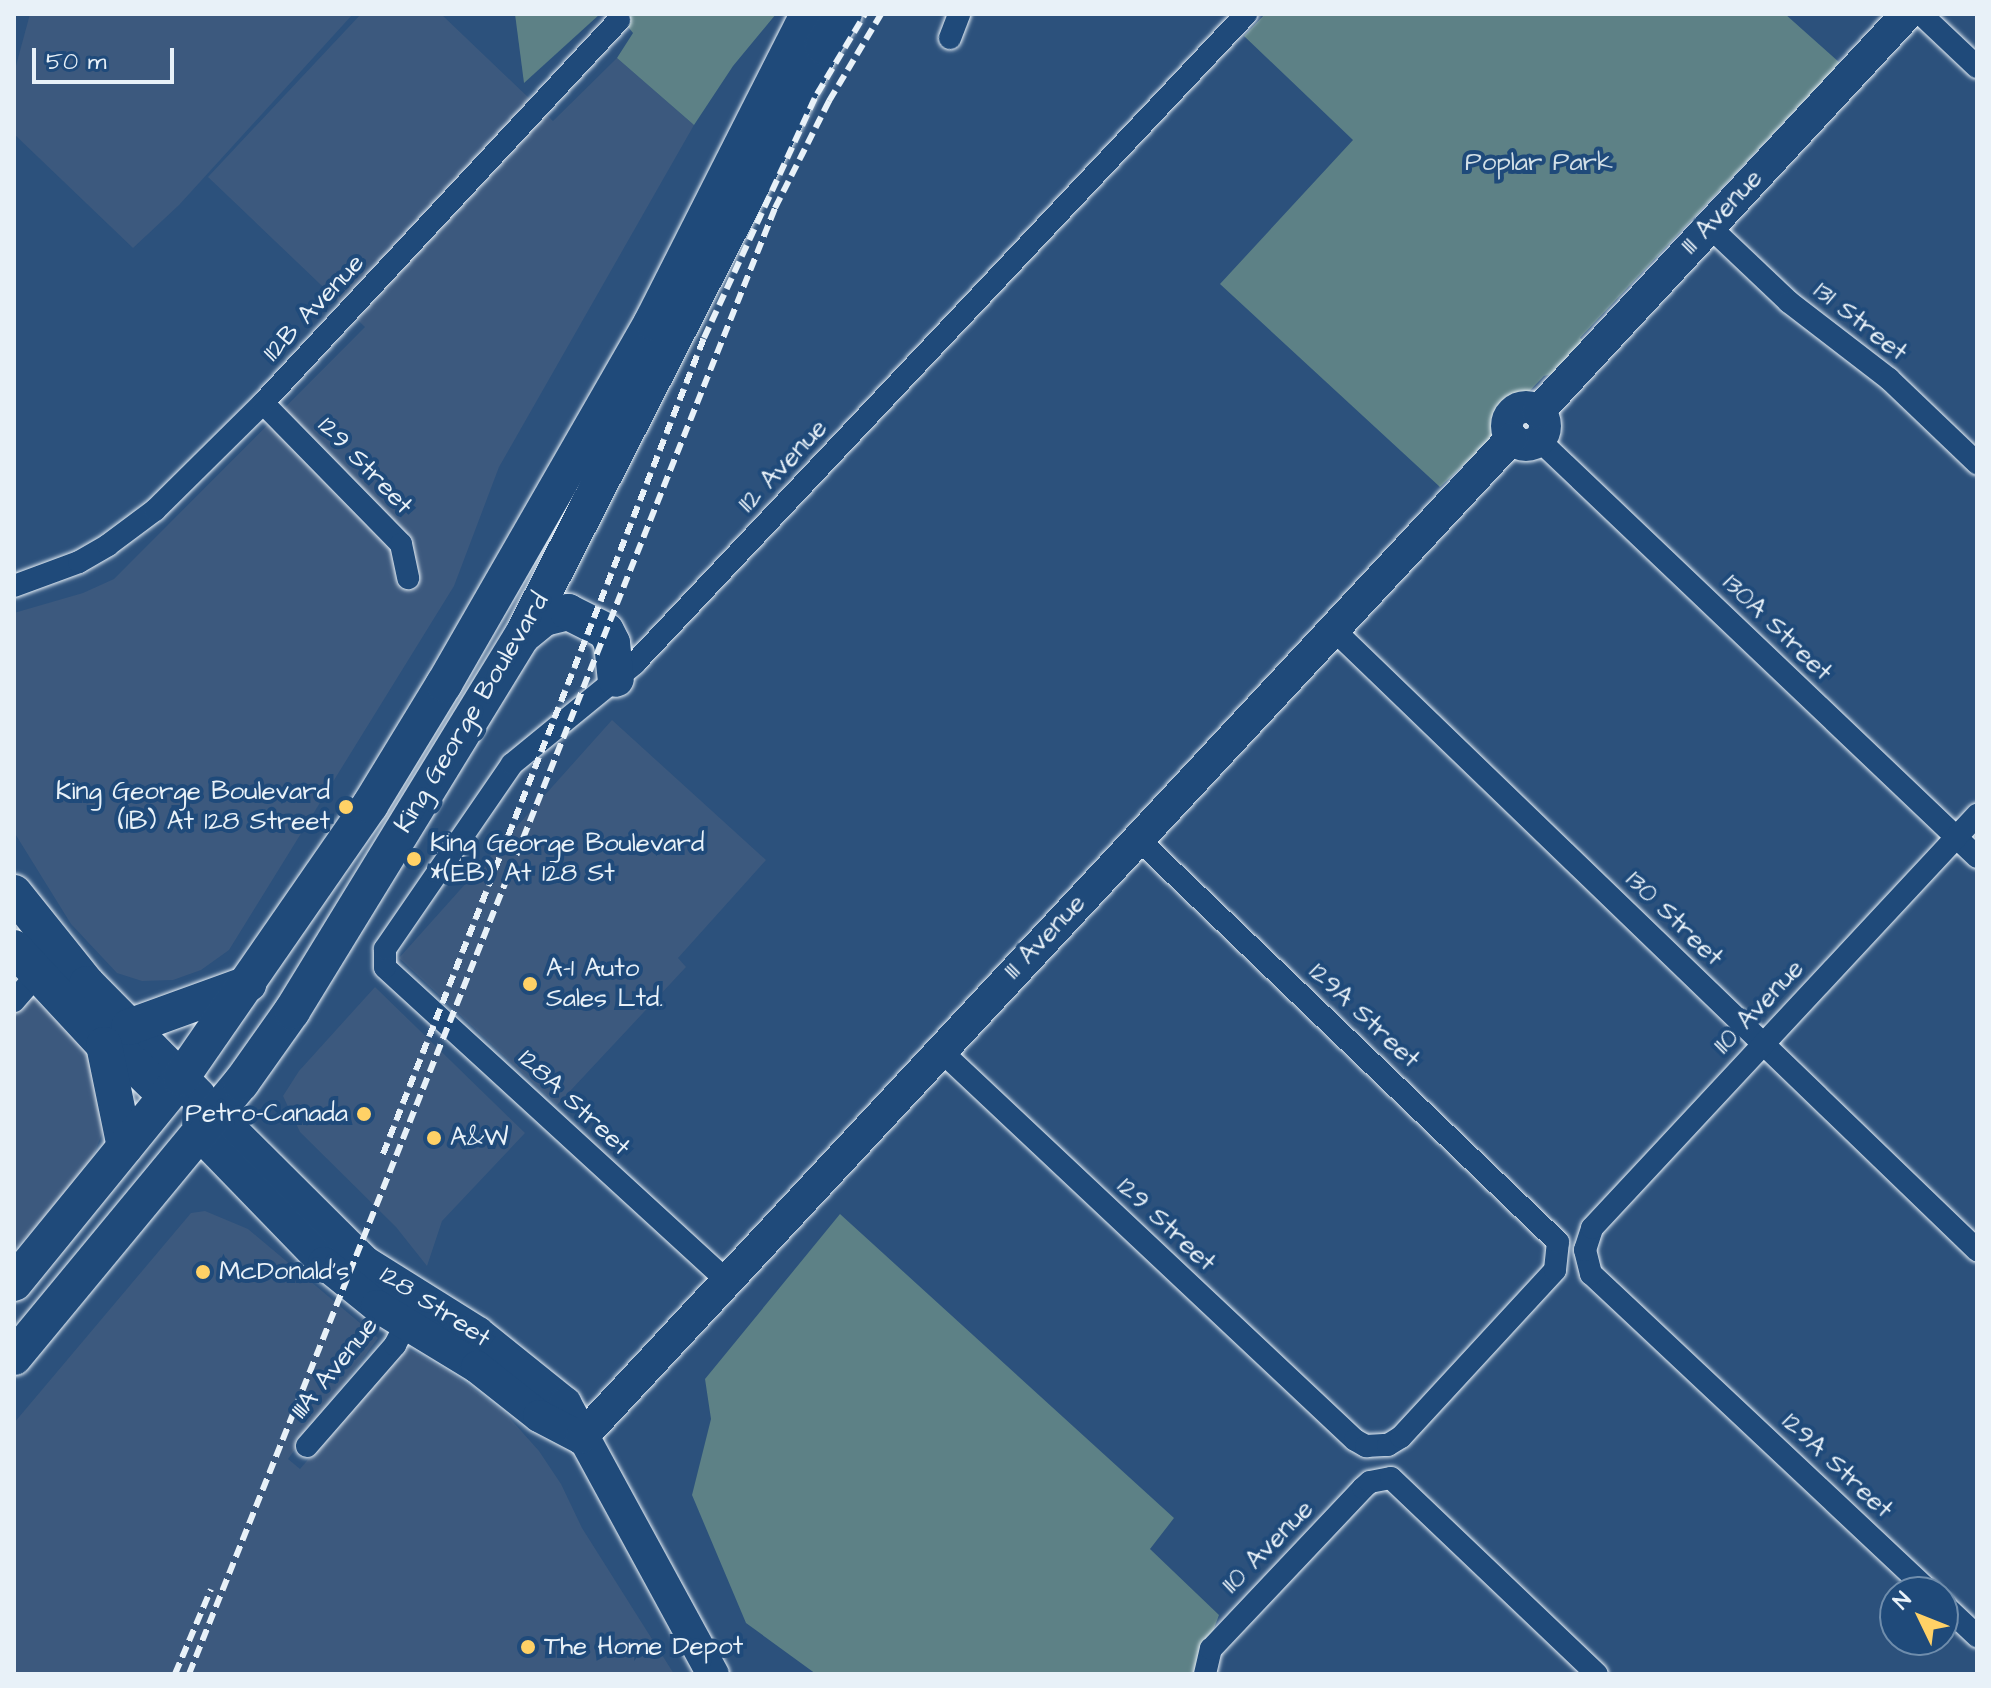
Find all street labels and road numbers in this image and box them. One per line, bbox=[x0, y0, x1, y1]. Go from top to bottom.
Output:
street label: 111 Avenue bbox=[1675, 163, 1769, 261]
street label: 112B Avenue bbox=[257, 248, 371, 368]
street label: 131 Street bbox=[1807, 276, 1913, 368]
street label: 129 Street bbox=[311, 411, 419, 521]
street label: 112 Avenue bbox=[732, 413, 834, 519]
street label: 130A Street bbox=[1716, 568, 1838, 688]
street label: King George Boulevard bbox=[388, 587, 556, 839]
street label: 130 Street bbox=[1619, 865, 1729, 973]
street label: 111 Avenue bbox=[998, 888, 1092, 986]
street label: 110 Avenue bbox=[1707, 953, 1811, 1061]
street label: 129A Street bbox=[1302, 957, 1426, 1075]
street label: 128A Street bbox=[511, 1043, 637, 1163]
street label: 129 Street bbox=[1110, 1171, 1222, 1279]
street label: 128 Street bbox=[374, 1260, 496, 1354]
street label: 111A Avenue bbox=[285, 1311, 385, 1425]
street label: 129A Street bbox=[1775, 1407, 1899, 1525]
street label: 110 Avenue bbox=[1216, 1494, 1320, 1600]

